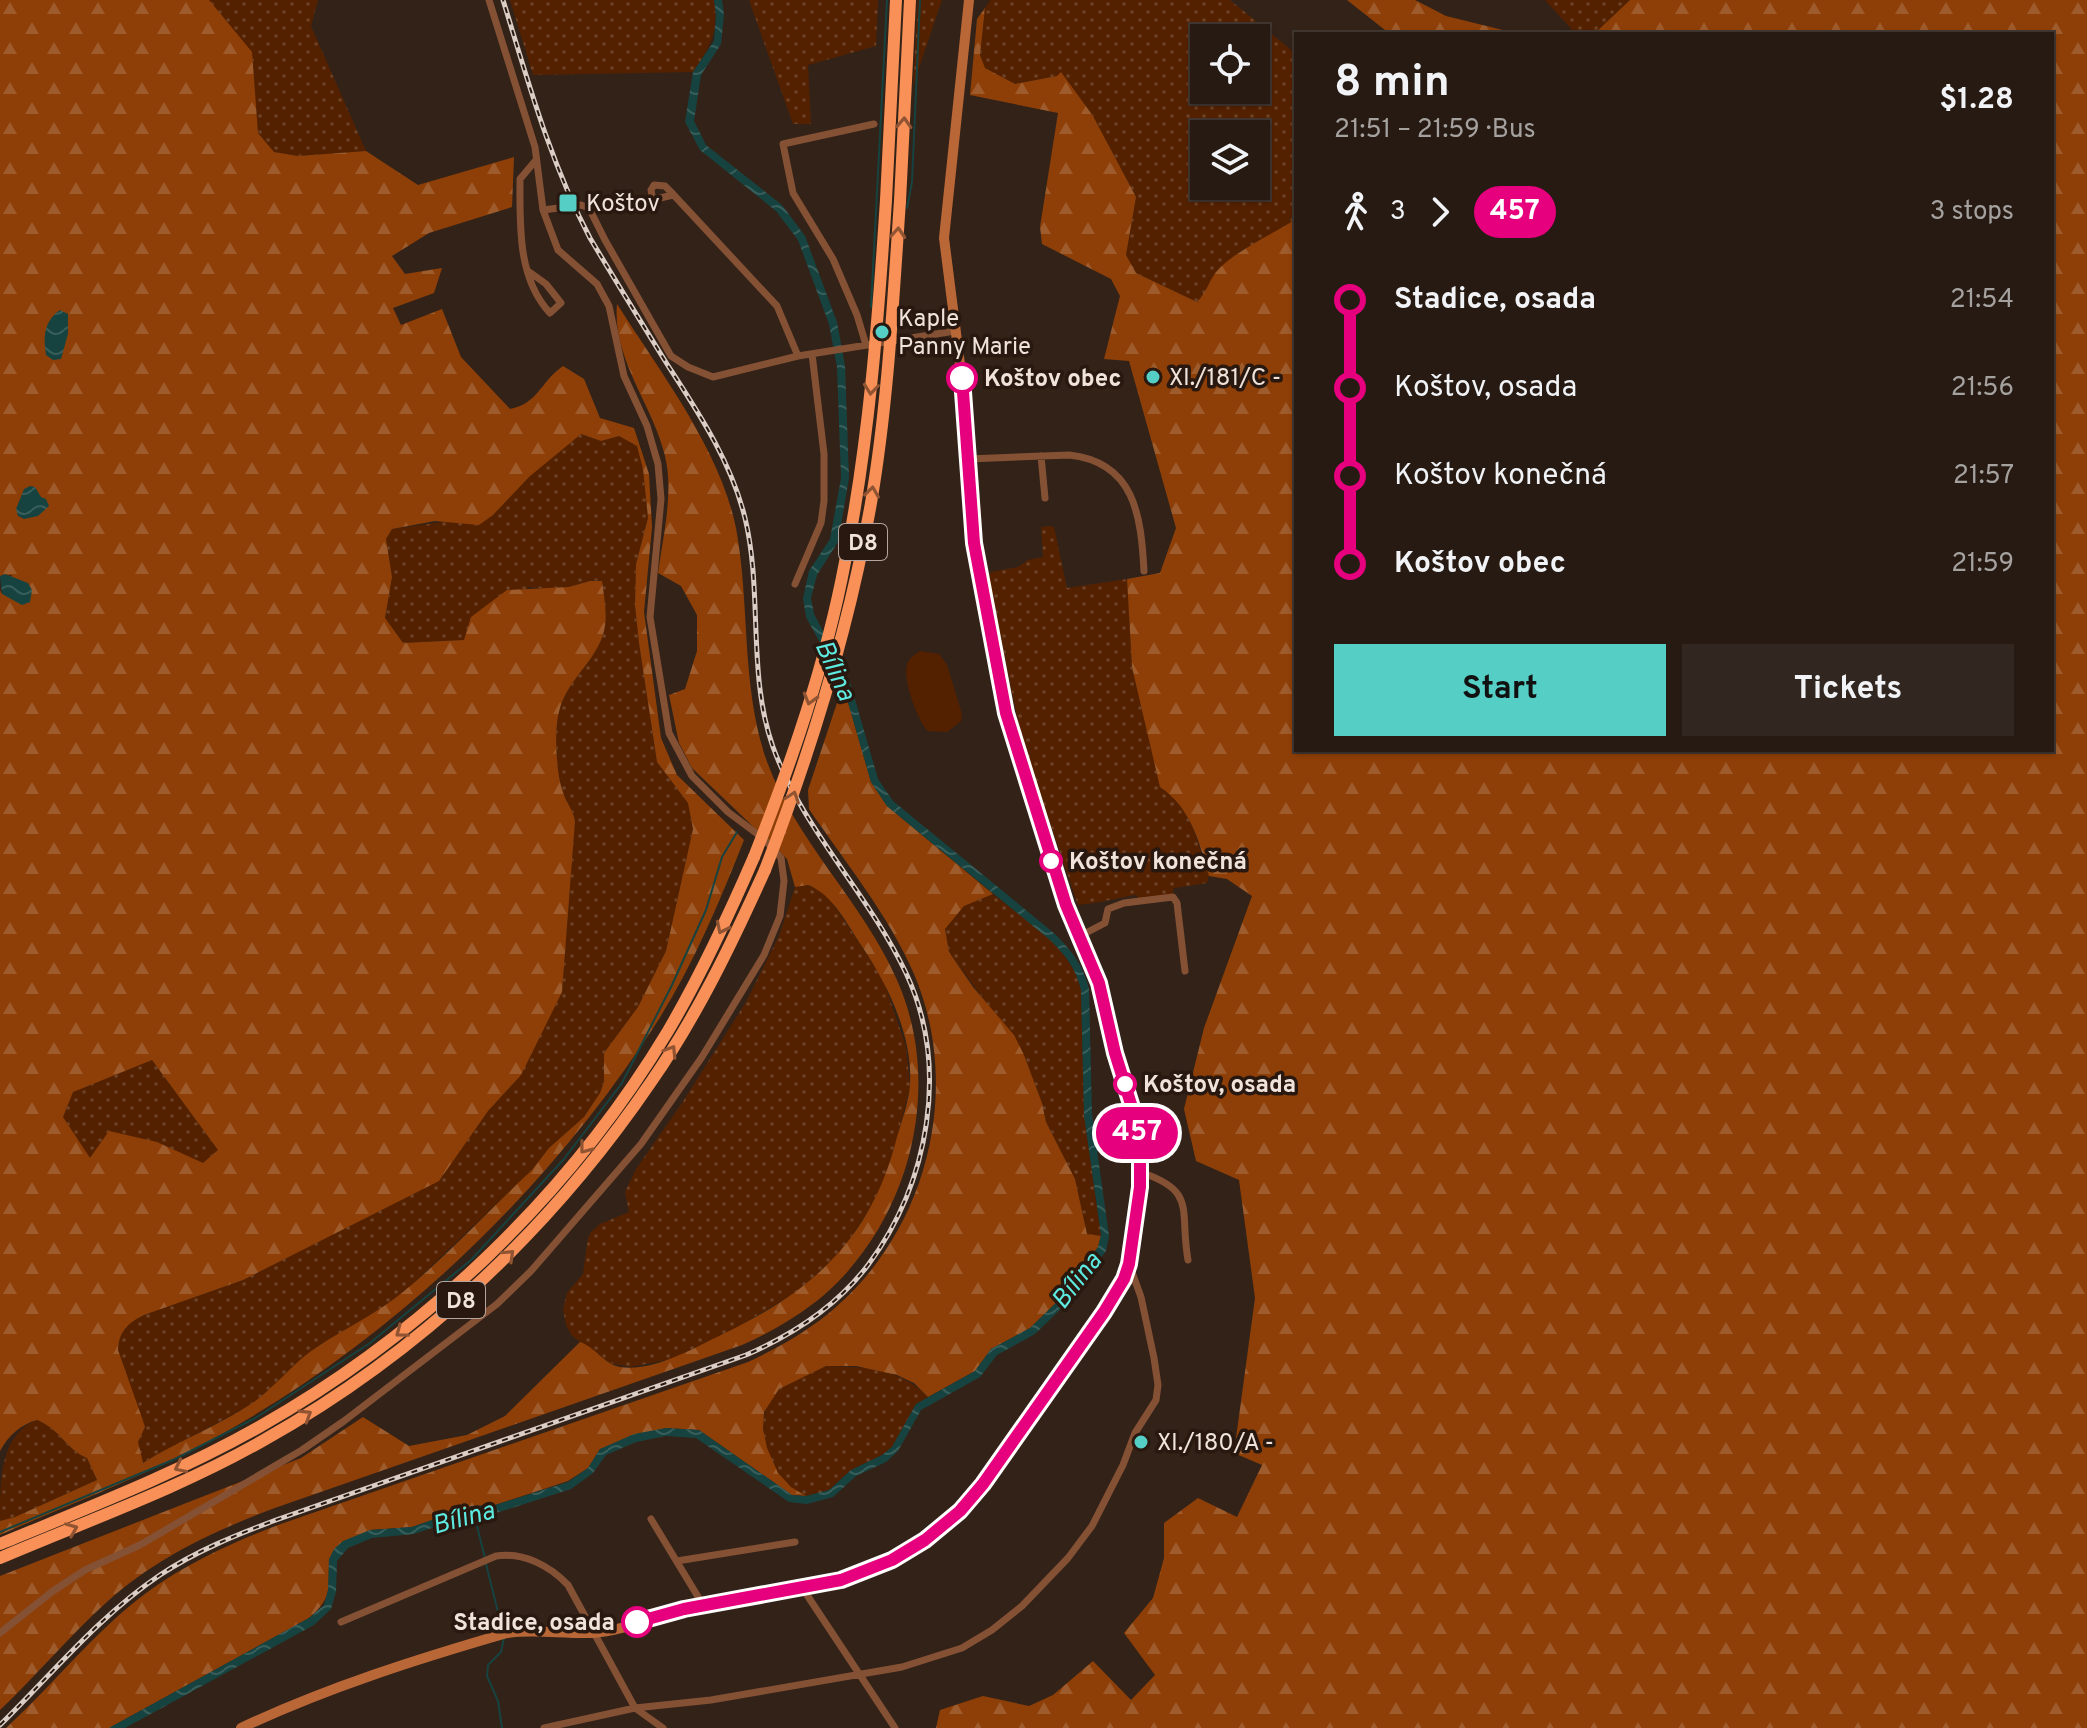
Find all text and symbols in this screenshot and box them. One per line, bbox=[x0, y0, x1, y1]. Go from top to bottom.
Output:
map controls bbox=[1190, 24, 1270, 200]
button: locate bbox=[1190, 24, 1270, 104]
text: 8 min bbox=[1334, 56, 1450, 112]
text: $1.28 bbox=[1939, 82, 2014, 119]
text: 21:51 – 21:59 · Bus bbox=[1334, 114, 1536, 147]
one-way arrow bbox=[895, 116, 912, 129]
button: layers bbox=[1190, 120, 1270, 200]
place label: Koštov bbox=[586, 190, 660, 220]
icon: walk bbox=[1334, 190, 1378, 234]
icon: forward bbox=[1418, 190, 1462, 234]
marker: Koštov bbox=[557, 192, 579, 214]
text: 457 bbox=[1490, 194, 1540, 230]
text: 3 bbox=[1390, 196, 1406, 229]
text: 3 stops bbox=[1930, 196, 2014, 229]
one-way arrow bbox=[889, 226, 906, 239]
text: Stadice, osada bbox=[1394, 282, 1596, 319]
text: 21:54 bbox=[1950, 284, 2014, 317]
place label: Kaple Panny Marie bbox=[898, 305, 1031, 363]
marker: Kaple Panny Marie bbox=[873, 323, 891, 341]
marker: Koštov obec bbox=[947, 363, 977, 393]
place label: XI./181/C - bbox=[1169, 364, 1281, 394]
place label: Koštov obec bbox=[984, 365, 1122, 395]
marker: XI./181/C - bbox=[1144, 368, 1162, 386]
text: Koštov, osada bbox=[1394, 370, 1577, 407]
text: 21:56 bbox=[1951, 372, 2014, 405]
one-way arrow bbox=[863, 383, 880, 396]
text: Koštov konečná bbox=[1394, 458, 1607, 495]
text: 21:57 bbox=[1953, 460, 2014, 493]
one-way arrow bbox=[863, 485, 880, 498]
road number: D8 bbox=[839, 524, 887, 560]
text: Koštov obec bbox=[1394, 546, 1566, 583]
text: 21:59 bbox=[1951, 548, 2014, 581]
water label: Bílina bbox=[806, 635, 862, 707]
button: Start bbox=[1334, 644, 1666, 736]
button: Tickets bbox=[1682, 644, 2014, 736]
one-way arrow bbox=[803, 692, 820, 705]
one-way arrow bbox=[783, 791, 799, 805]
place label: Koštov konečná bbox=[1069, 848, 1247, 878]
marker: Koštov konečná bbox=[1040, 850, 1062, 872]
one-way arrow bbox=[716, 920, 732, 935]
one-way arrow bbox=[661, 1046, 676, 1060]
place label: Koštov, osada bbox=[1143, 1071, 1296, 1101]
marker: Koštov, osada bbox=[1114, 1073, 1136, 1095]
line badge: 457 bbox=[1091, 1107, 1183, 1159]
text: 457 bbox=[1112, 1115, 1162, 1151]
one-way arrow bbox=[580, 1139, 594, 1154]
water label: Bílina bbox=[1045, 1246, 1111, 1317]
one-way arrow bbox=[500, 1249, 514, 1264]
road number: D8 bbox=[437, 1282, 485, 1318]
one-way arrow bbox=[395, 1322, 410, 1336]
one-way arrow bbox=[297, 1410, 311, 1425]
place label: XI./180/A - bbox=[1157, 1429, 1274, 1459]
marker: XI./180/A - bbox=[1132, 1433, 1150, 1451]
one-way arrow bbox=[174, 1458, 188, 1474]
water label: Bílina bbox=[429, 1495, 499, 1544]
one-way arrow bbox=[64, 1522, 78, 1538]
marker: Stadice, osada bbox=[622, 1607, 652, 1637]
place label: Stadice, osada bbox=[453, 1609, 615, 1639]

